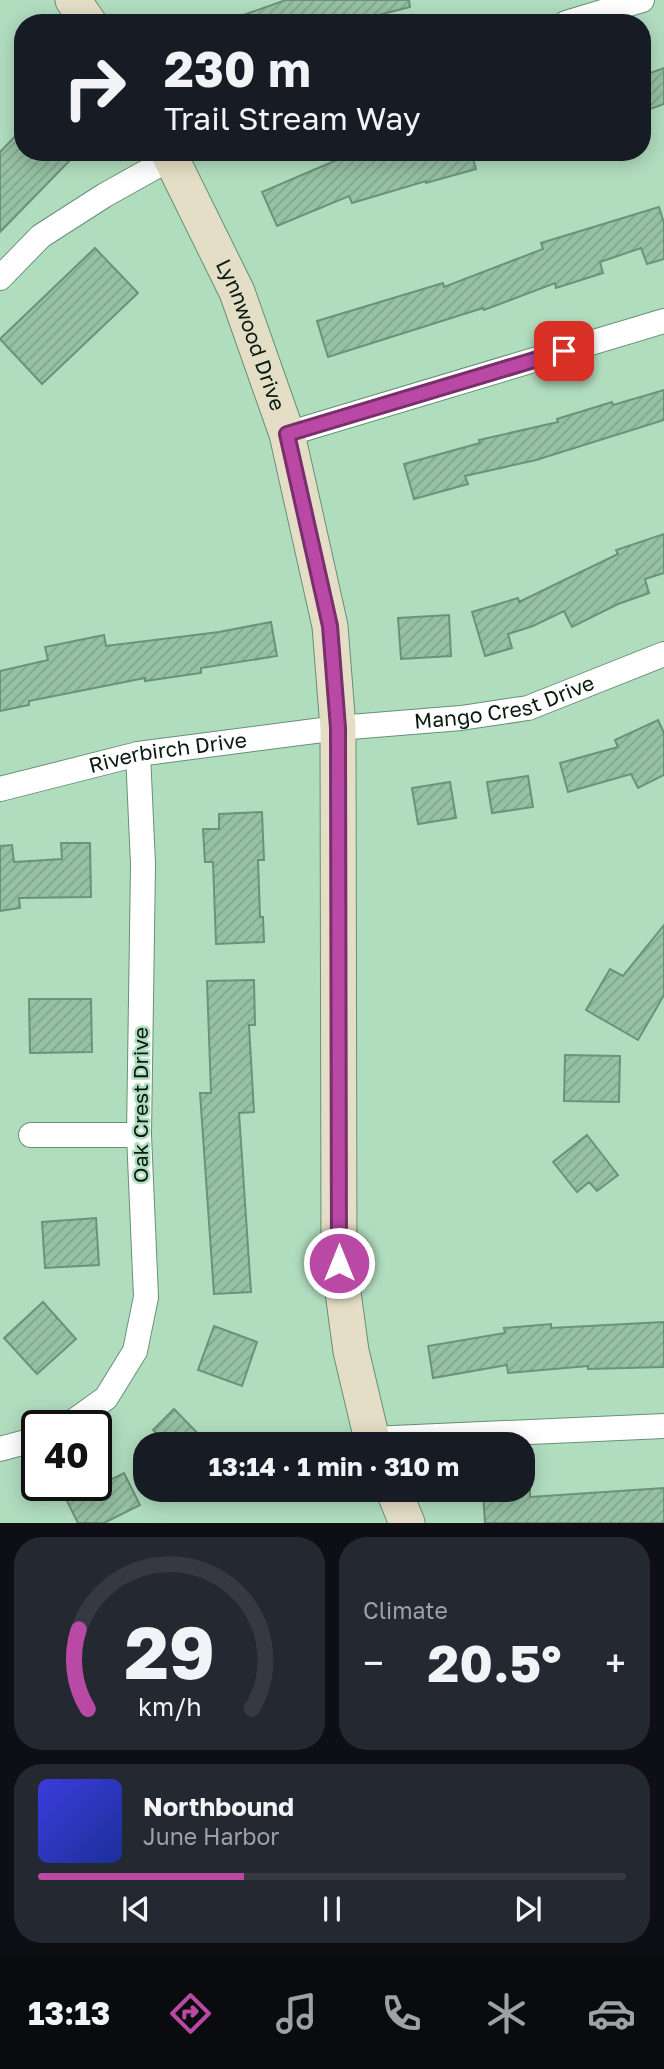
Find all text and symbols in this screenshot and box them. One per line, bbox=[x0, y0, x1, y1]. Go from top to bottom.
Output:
text: 230 m bbox=[164, 39, 311, 98]
icon: right bbox=[49, 42, 140, 133]
text: Trail Stream Way bbox=[164, 99, 421, 137]
street label: Lynnwood Drive bbox=[211, 254, 292, 414]
pin bbox=[534, 321, 594, 381]
icon: arrive bbox=[545, 332, 583, 370]
street label: Mango Crest Drive bbox=[413, 669, 598, 734]
street label: Riverbirch Drive bbox=[86, 726, 248, 778]
street label: Oak Crest Drive bbox=[127, 1027, 153, 1183]
position arrow bbox=[302, 1226, 376, 1300]
speed limit sign: 40 bbox=[21, 1410, 112, 1501]
text: 13:14 · 1 min · 310 m bbox=[209, 1451, 459, 1482]
text: Climate bbox=[363, 1596, 448, 1624]
text: 29 bbox=[124, 1609, 215, 1696]
text: 20.5° bbox=[427, 1631, 562, 1693]
text: − bbox=[363, 1640, 384, 1685]
text: + bbox=[605, 1640, 626, 1685]
text: km/h bbox=[138, 1691, 201, 1722]
text: Northbound bbox=[143, 1791, 294, 1822]
text: June Harbor bbox=[143, 1822, 279, 1850]
icon: previous bbox=[117, 1890, 155, 1928]
icon: pause bbox=[313, 1890, 351, 1928]
icon: next bbox=[509, 1890, 547, 1928]
icon: directions bbox=[166, 1989, 215, 2038]
icon: music bbox=[272, 1989, 321, 2038]
icon: phone bbox=[377, 1989, 426, 2038]
icon: climate bbox=[482, 1989, 531, 2038]
icon: car bbox=[587, 1989, 636, 2038]
text: 13:13 bbox=[28, 1994, 110, 2032]

